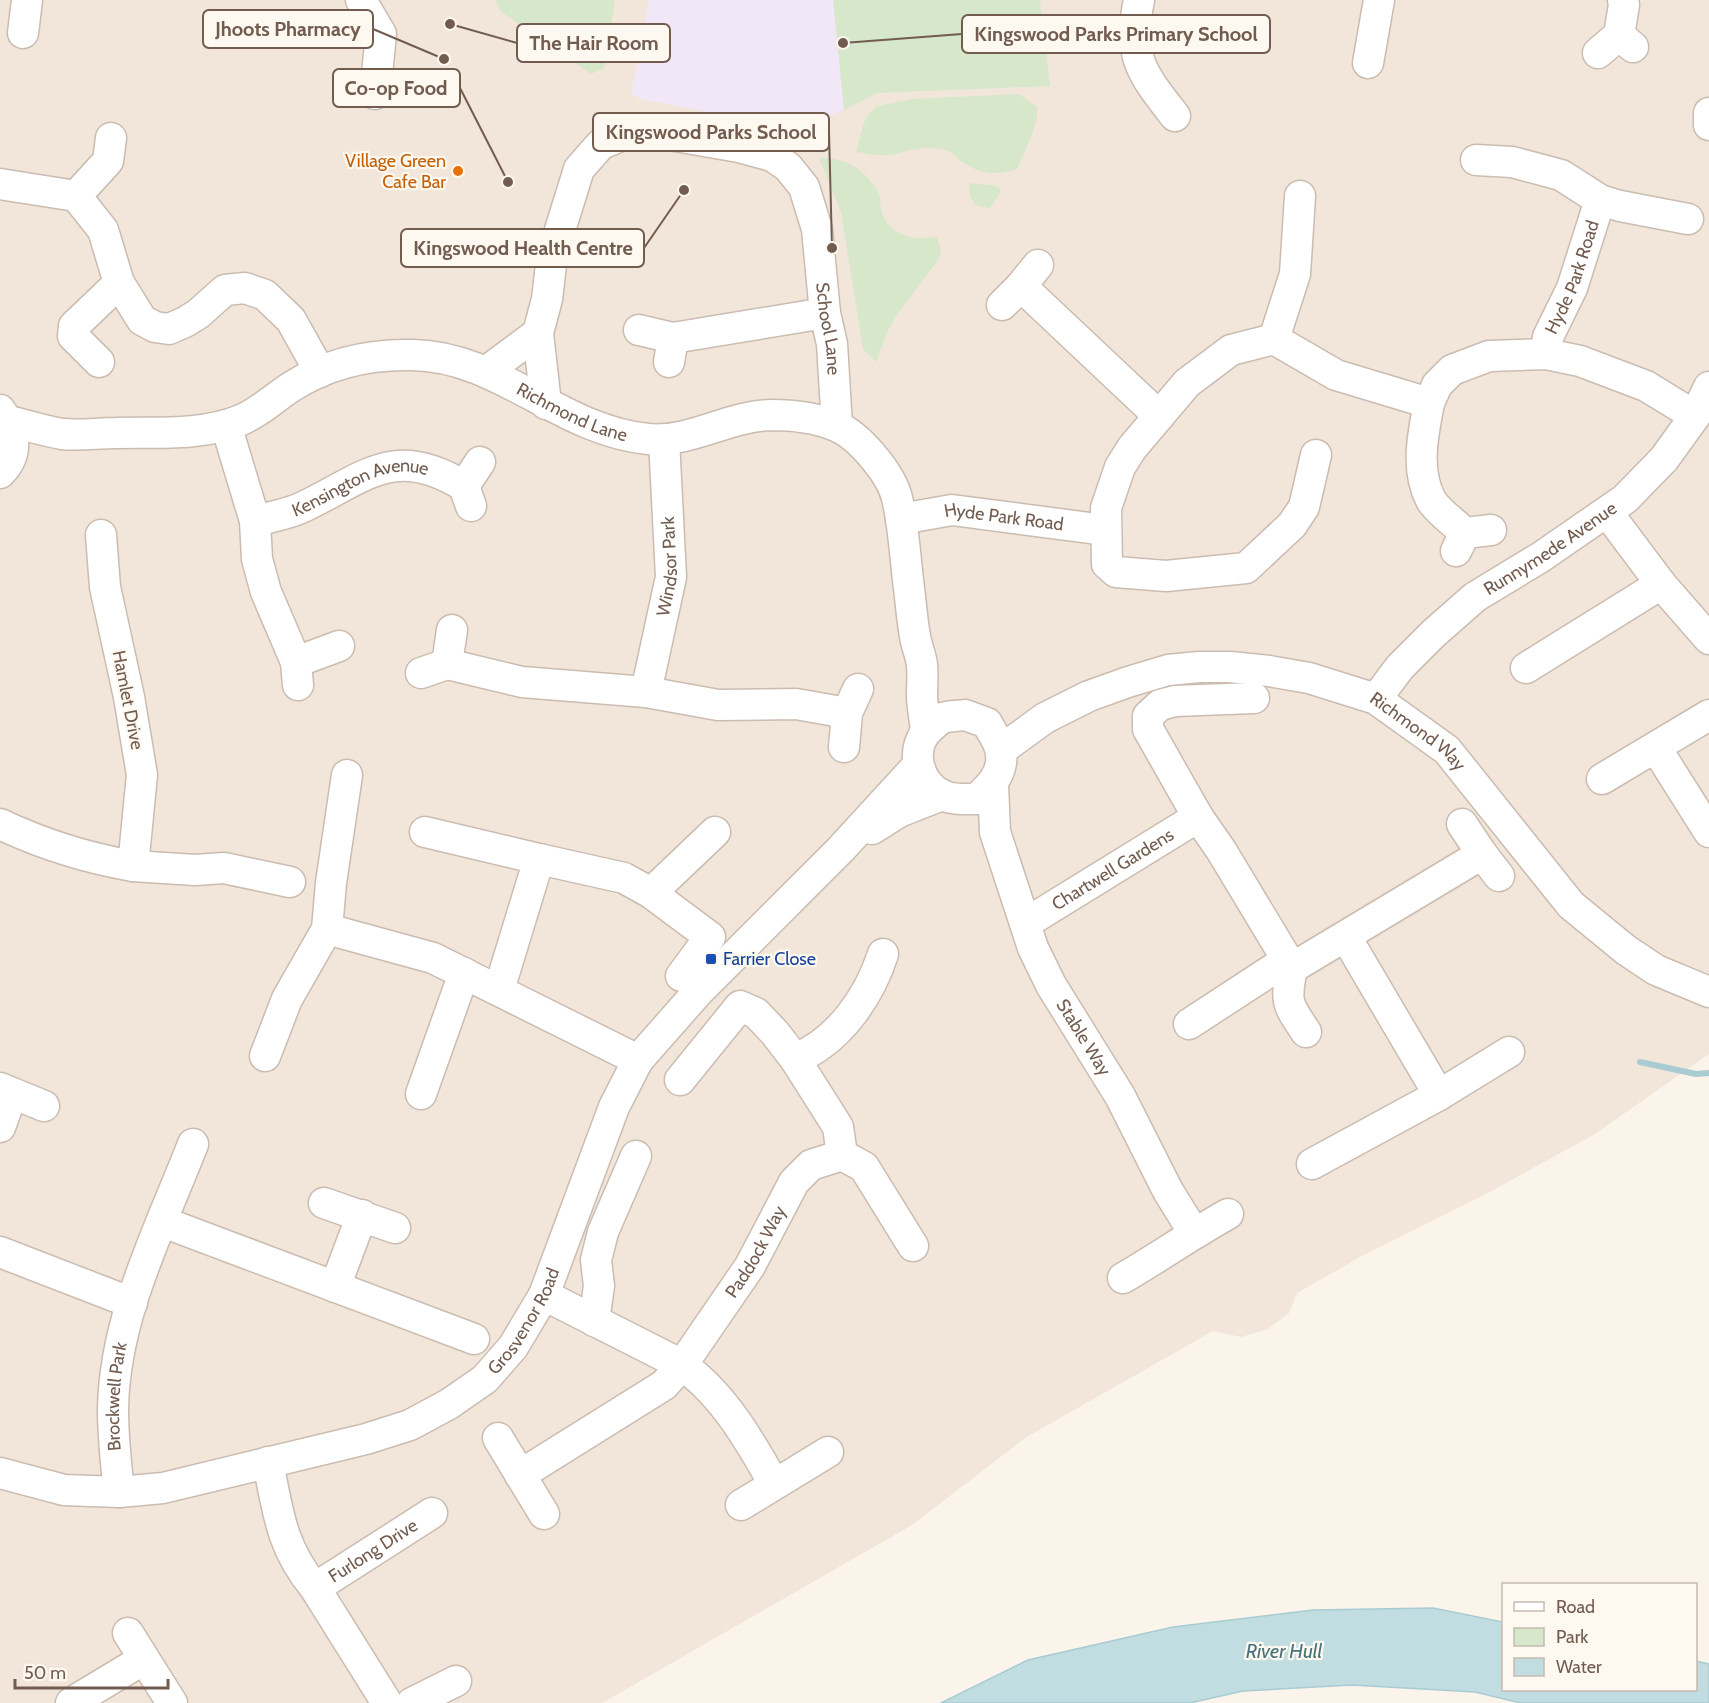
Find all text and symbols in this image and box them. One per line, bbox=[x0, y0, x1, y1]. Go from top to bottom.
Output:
callout: Jhoots Pharmacy bbox=[203, 10, 373, 48]
callout: Kingswood Parks Primary School bbox=[962, 15, 1270, 53]
text: Jhoots Pharmacy bbox=[214, 17, 361, 41]
text: Kingswood Parks Primary School bbox=[974, 22, 1258, 46]
callout: The Hair Room bbox=[517, 24, 670, 62]
text: The Hair Room bbox=[529, 31, 659, 55]
callout: Co-op Food bbox=[333, 69, 460, 107]
text: Co-op Food bbox=[344, 76, 448, 100]
callout: Kingswood Parks School bbox=[593, 113, 829, 151]
text: Kingswood Parks School bbox=[605, 120, 817, 144]
place label: Village Green Cafe Bar bbox=[345, 150, 446, 193]
marker: Village Green Cafe Bar bbox=[451, 164, 465, 178]
street label: Hyde Park Road bbox=[1540, 217, 1604, 338]
callout: Kingswood Health Centre bbox=[401, 229, 644, 267]
text: Kingswood Health Centre bbox=[413, 236, 633, 260]
street label: School Lane bbox=[811, 281, 845, 376]
street label: Richmond Lane bbox=[513, 378, 630, 446]
street label: Kensington Avenue bbox=[289, 455, 431, 522]
street label: Runnymede Avenue bbox=[1480, 497, 1621, 600]
street label: Hyde Park Road bbox=[942, 498, 1065, 535]
street label: Windsor Park bbox=[652, 515, 682, 618]
street label: Hamlet Drive bbox=[108, 648, 148, 752]
street label: Richmond Way bbox=[1366, 687, 1470, 775]
street label: Chartwell Gardens bbox=[1048, 824, 1178, 915]
place label: Farrier Close bbox=[723, 948, 816, 970]
marker: Farrier Close bbox=[704, 952, 718, 966]
street label: Stable Way bbox=[1052, 995, 1116, 1080]
street label: Paddock Way bbox=[720, 1202, 791, 1302]
street label: Grosvenor Road bbox=[483, 1265, 564, 1379]
street label: Brockwell Park bbox=[102, 1339, 132, 1452]
street label: Furlong Drive bbox=[324, 1514, 422, 1587]
legend bbox=[1502, 1583, 1697, 1691]
text: Road bbox=[1556, 1596, 1595, 1618]
text: Park bbox=[1556, 1626, 1589, 1648]
water label: River Hull bbox=[1246, 1639, 1322, 1663]
scale bar bbox=[15, 1652, 168, 1690]
text: Water bbox=[1556, 1656, 1602, 1678]
text: 50 m bbox=[24, 1662, 66, 1684]

